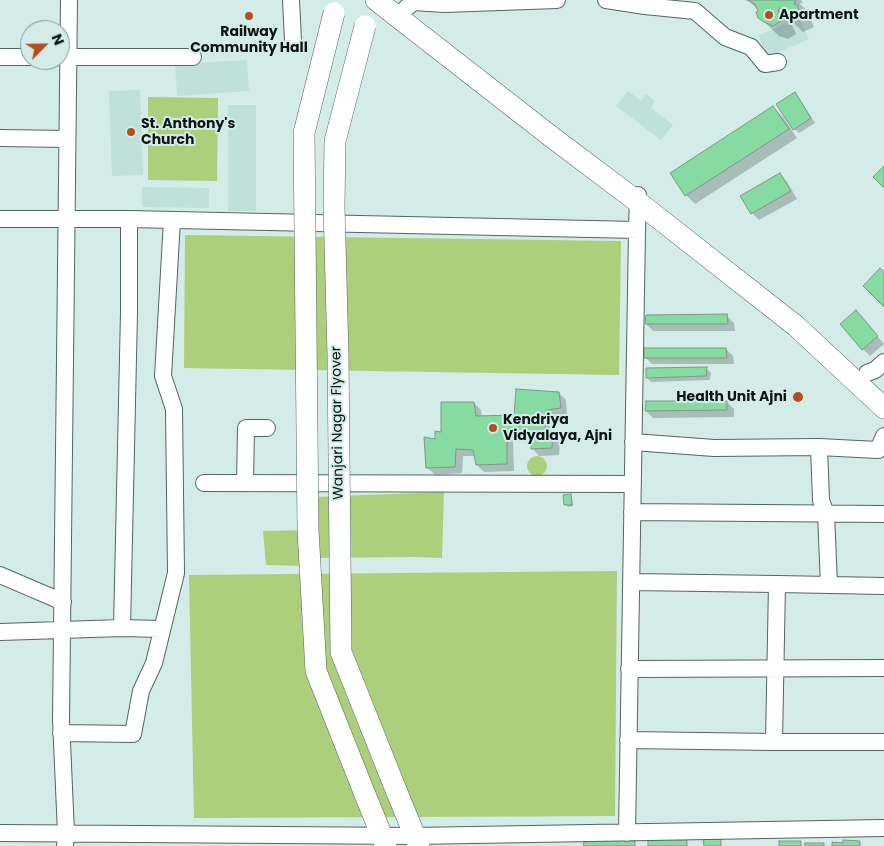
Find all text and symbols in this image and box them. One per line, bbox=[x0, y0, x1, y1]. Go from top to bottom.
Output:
place label: Apartment bbox=[779, 7, 859, 23]
marker: Apartment bbox=[763, 9, 775, 21]
marker: Railway Community Hall bbox=[243, 10, 255, 22]
north arrow bbox=[20, 20, 70, 70]
place label: Railway Community Hall bbox=[190, 24, 308, 56]
text: N bbox=[47, 31, 69, 48]
place label: St. Anthony's Church bbox=[141, 116, 235, 148]
marker: St. Anthony's Church bbox=[125, 126, 137, 138]
street label: Wanjari Nagar Flyover bbox=[328, 346, 348, 500]
place label: Health Unit Ajni bbox=[676, 389, 787, 405]
marker: Health Unit Ajni bbox=[791, 390, 805, 404]
place label: Kendriya Vidyalaya, Ajni bbox=[503, 412, 612, 444]
marker: Kendriya Vidyalaya, Ajni bbox=[487, 422, 499, 434]

